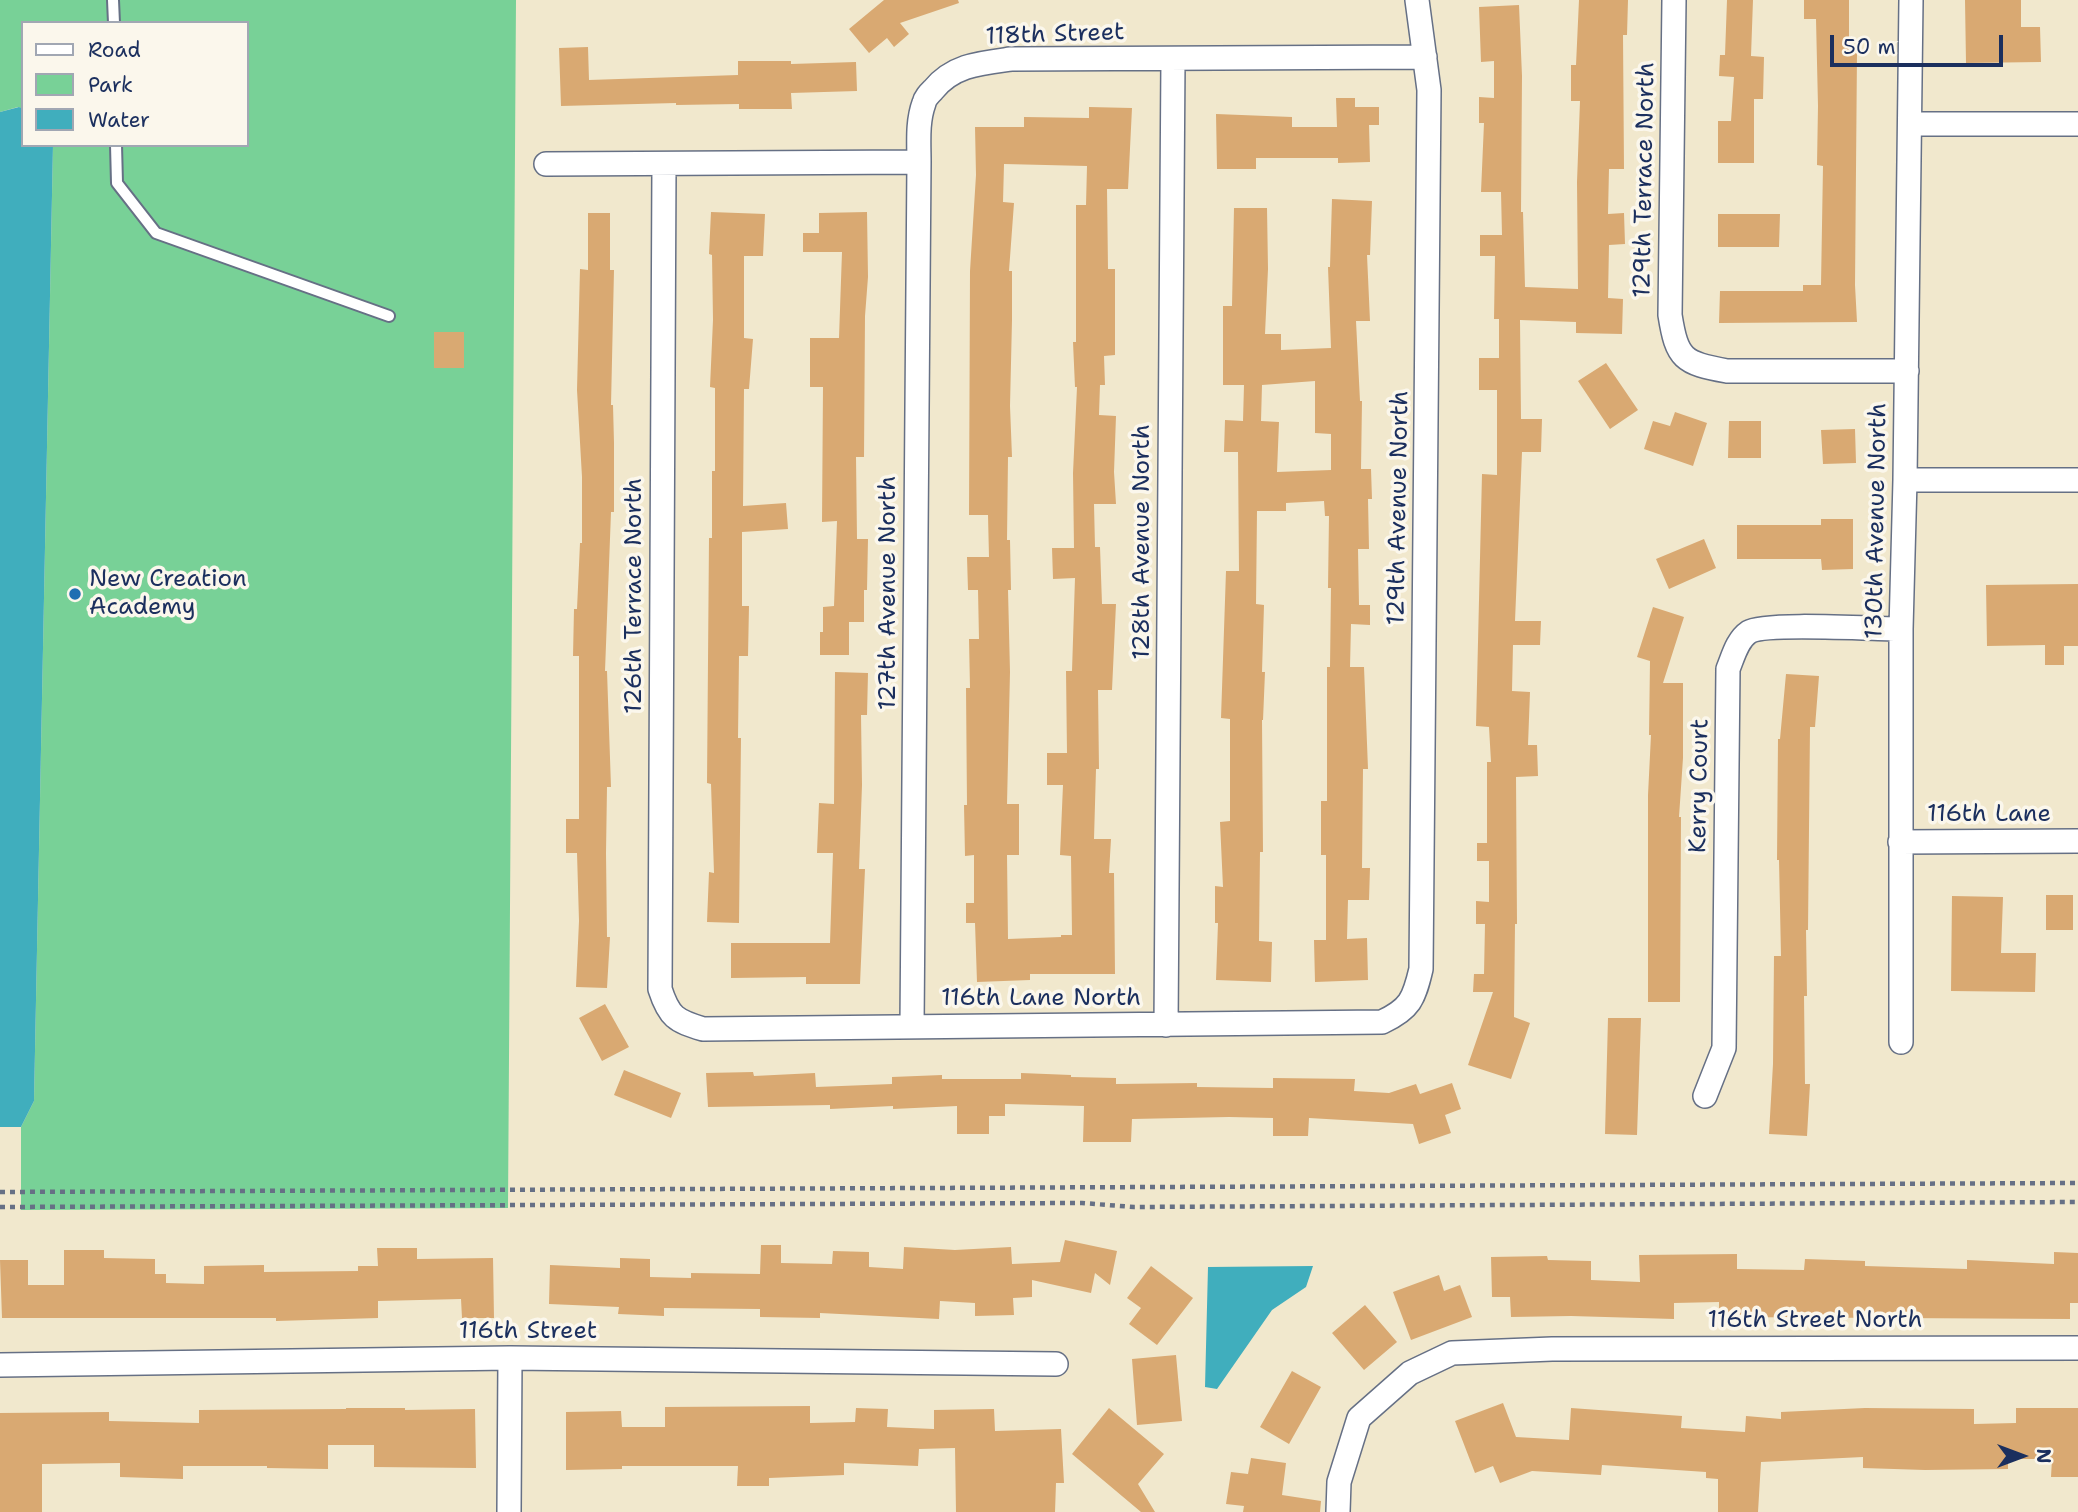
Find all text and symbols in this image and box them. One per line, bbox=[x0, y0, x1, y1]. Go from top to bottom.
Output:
street label: 118th Street bbox=[985, 18, 1125, 52]
legend bbox=[21, 21, 248, 147]
scale bar bbox=[1833, 21, 2006, 65]
text: 50 m bbox=[1843, 33, 1896, 61]
text: Road bbox=[88, 36, 141, 64]
street label: 129th Terrace North bbox=[1629, 62, 1661, 298]
text: Park bbox=[88, 71, 133, 99]
text: Water bbox=[88, 106, 150, 134]
street label: 129th Avenue North bbox=[1383, 390, 1415, 626]
street label: 130th Avenue North bbox=[1861, 403, 1893, 639]
street label: 128th Avenue North bbox=[1129, 424, 1157, 660]
street label: 127th Avenue North bbox=[875, 476, 903, 710]
street label: 126th Terrace North bbox=[621, 478, 649, 714]
place label: New Creation Academy bbox=[89, 566, 247, 622]
marker: New Creation Academy bbox=[67, 586, 83, 602]
street label: Kerry Court bbox=[1684, 718, 1716, 854]
street label: 116th Lane bbox=[1927, 801, 2051, 829]
street label: 116th Lane North bbox=[941, 985, 1141, 1013]
street label: 116th Street North bbox=[1708, 1307, 1922, 1335]
street label: 116th Street bbox=[459, 1318, 597, 1346]
north arrow bbox=[1987, 1421, 2057, 1491]
text: N bbox=[2031, 1448, 2056, 1464]

